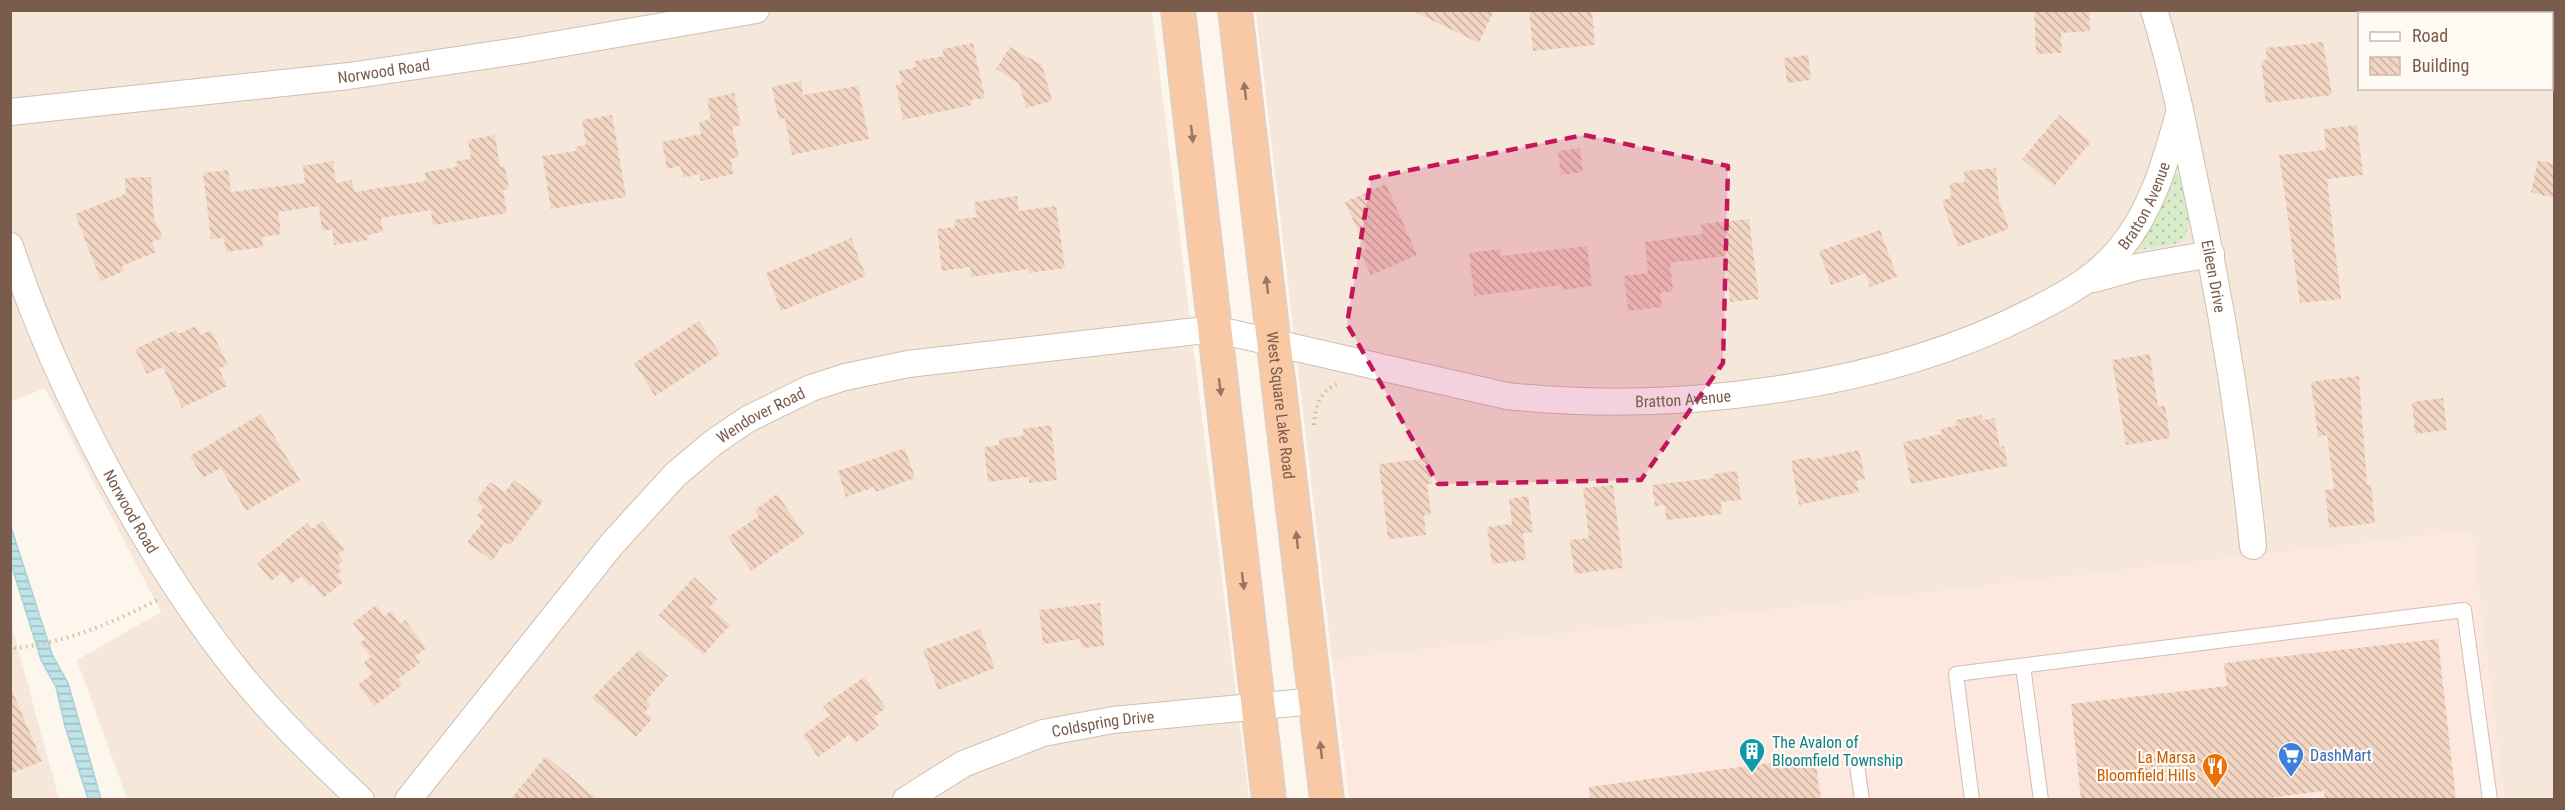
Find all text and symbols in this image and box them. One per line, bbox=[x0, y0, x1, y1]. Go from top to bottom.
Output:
legend bbox=[2358, 12, 2553, 90]
text: Road bbox=[2412, 25, 2448, 46]
street label: Norwood Road bbox=[337, 55, 431, 87]
text: Building bbox=[2412, 55, 2469, 76]
one-way arrow bbox=[1240, 82, 1250, 101]
one-way arrow bbox=[1187, 124, 1197, 143]
street label: Bratton Avenue bbox=[2114, 159, 2173, 253]
street label: Eileen Drive bbox=[2198, 238, 2230, 314]
one-way arrow bbox=[1263, 275, 1272, 294]
street label: West Square Lake Road bbox=[1263, 331, 1299, 480]
one-way arrow bbox=[1216, 378, 1225, 397]
street label: Wendover Road bbox=[713, 383, 808, 447]
street label: Bratton Avenue bbox=[1635, 386, 1732, 411]
street label: Norwood Road bbox=[100, 466, 163, 557]
one-way arrow bbox=[1292, 530, 1301, 549]
one-way arrow bbox=[1238, 572, 1248, 591]
street label: Coldspring Drive bbox=[1050, 707, 1155, 741]
place label: The Avalon of Bloomfield Township bbox=[1772, 733, 1903, 770]
building icon: The Avalon of Bloomfield Township bbox=[1737, 736, 1767, 774]
supermarket icon: DashMart bbox=[2276, 740, 2306, 778]
one-way arrow bbox=[1316, 741, 1326, 760]
place label: DashMart bbox=[2310, 746, 2372, 765]
place label: La Marsa Bloomfield Hills bbox=[2097, 748, 2196, 785]
restaurant icon: La Marsa Bloomfield Hills bbox=[2200, 751, 2230, 789]

